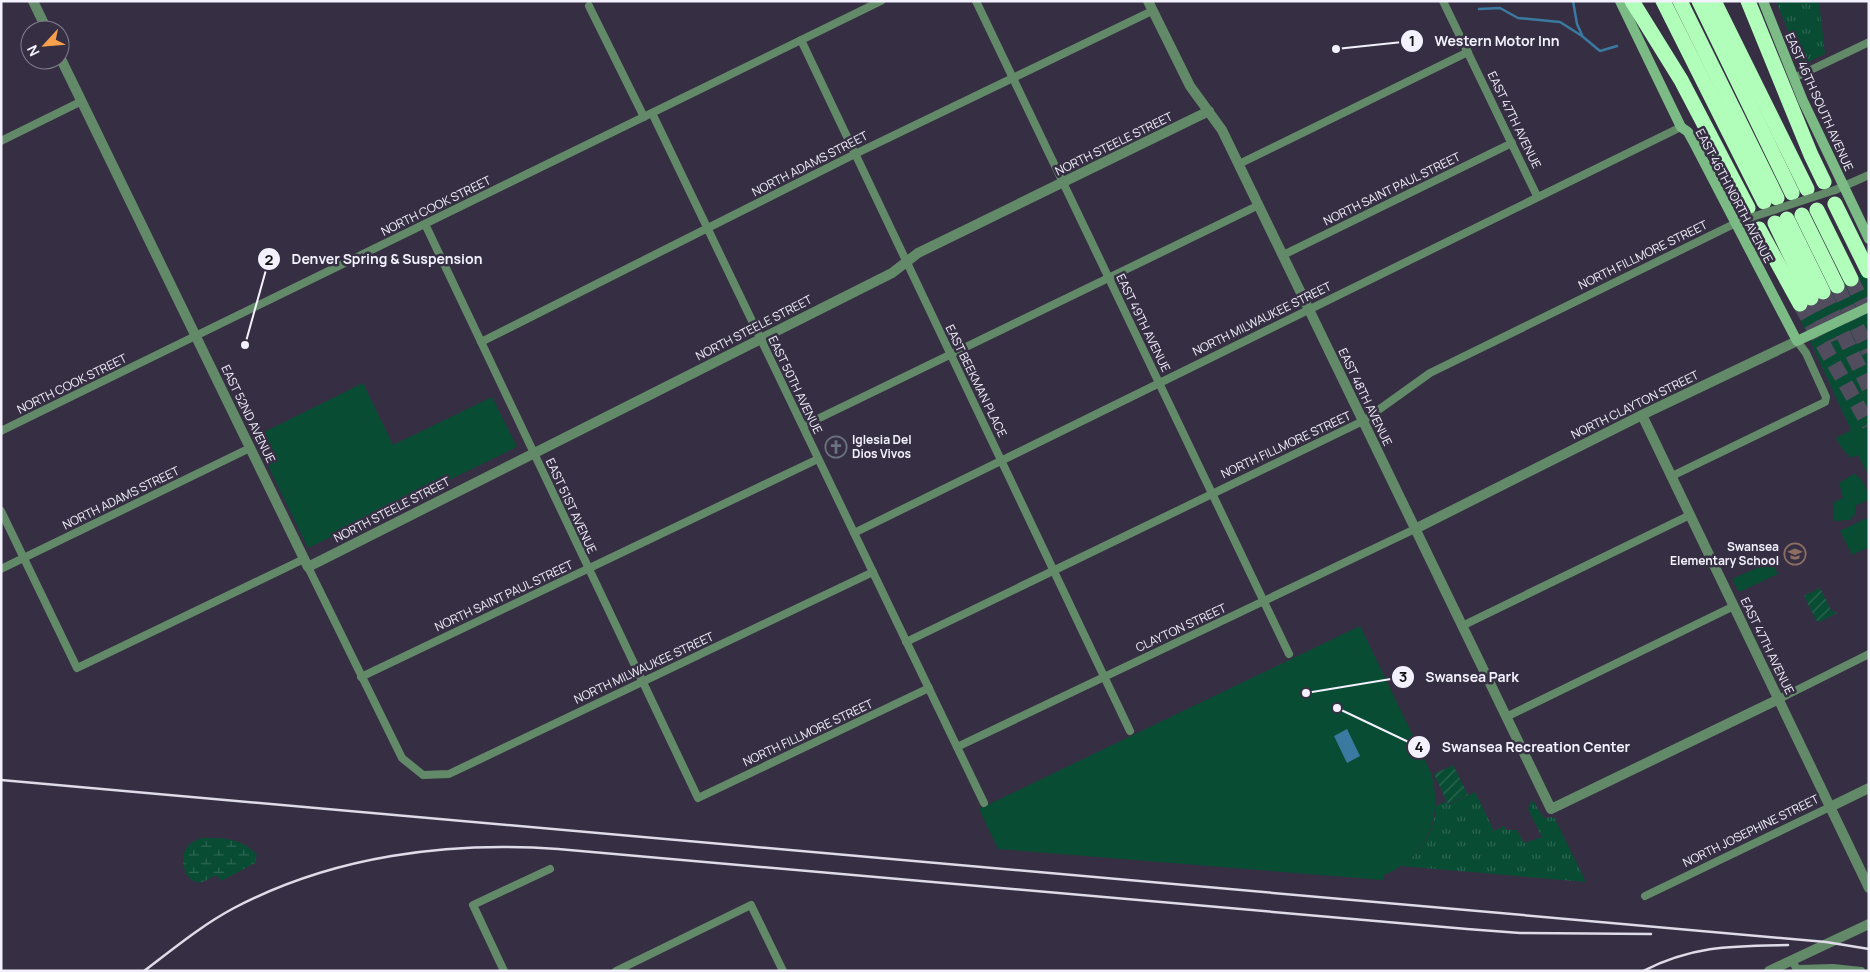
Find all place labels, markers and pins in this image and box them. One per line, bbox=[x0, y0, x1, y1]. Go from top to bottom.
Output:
callout: Western Motor Inn bbox=[1400, 26, 1570, 55]
callout: Denver Spring & Suspension bbox=[256, 245, 492, 274]
place label: Iglesia Del Dios Vivos bbox=[852, 431, 912, 462]
church icon: Iglesia Del Dios Vivos bbox=[824, 435, 848, 459]
place label: Swansea Elementary School bbox=[1670, 538, 1779, 569]
school or university icon: Swansea Elementary School bbox=[1783, 542, 1807, 566]
callout: Swansea Park bbox=[1390, 662, 1529, 691]
callout: Swansea Recreation Center bbox=[1407, 732, 1640, 761]

